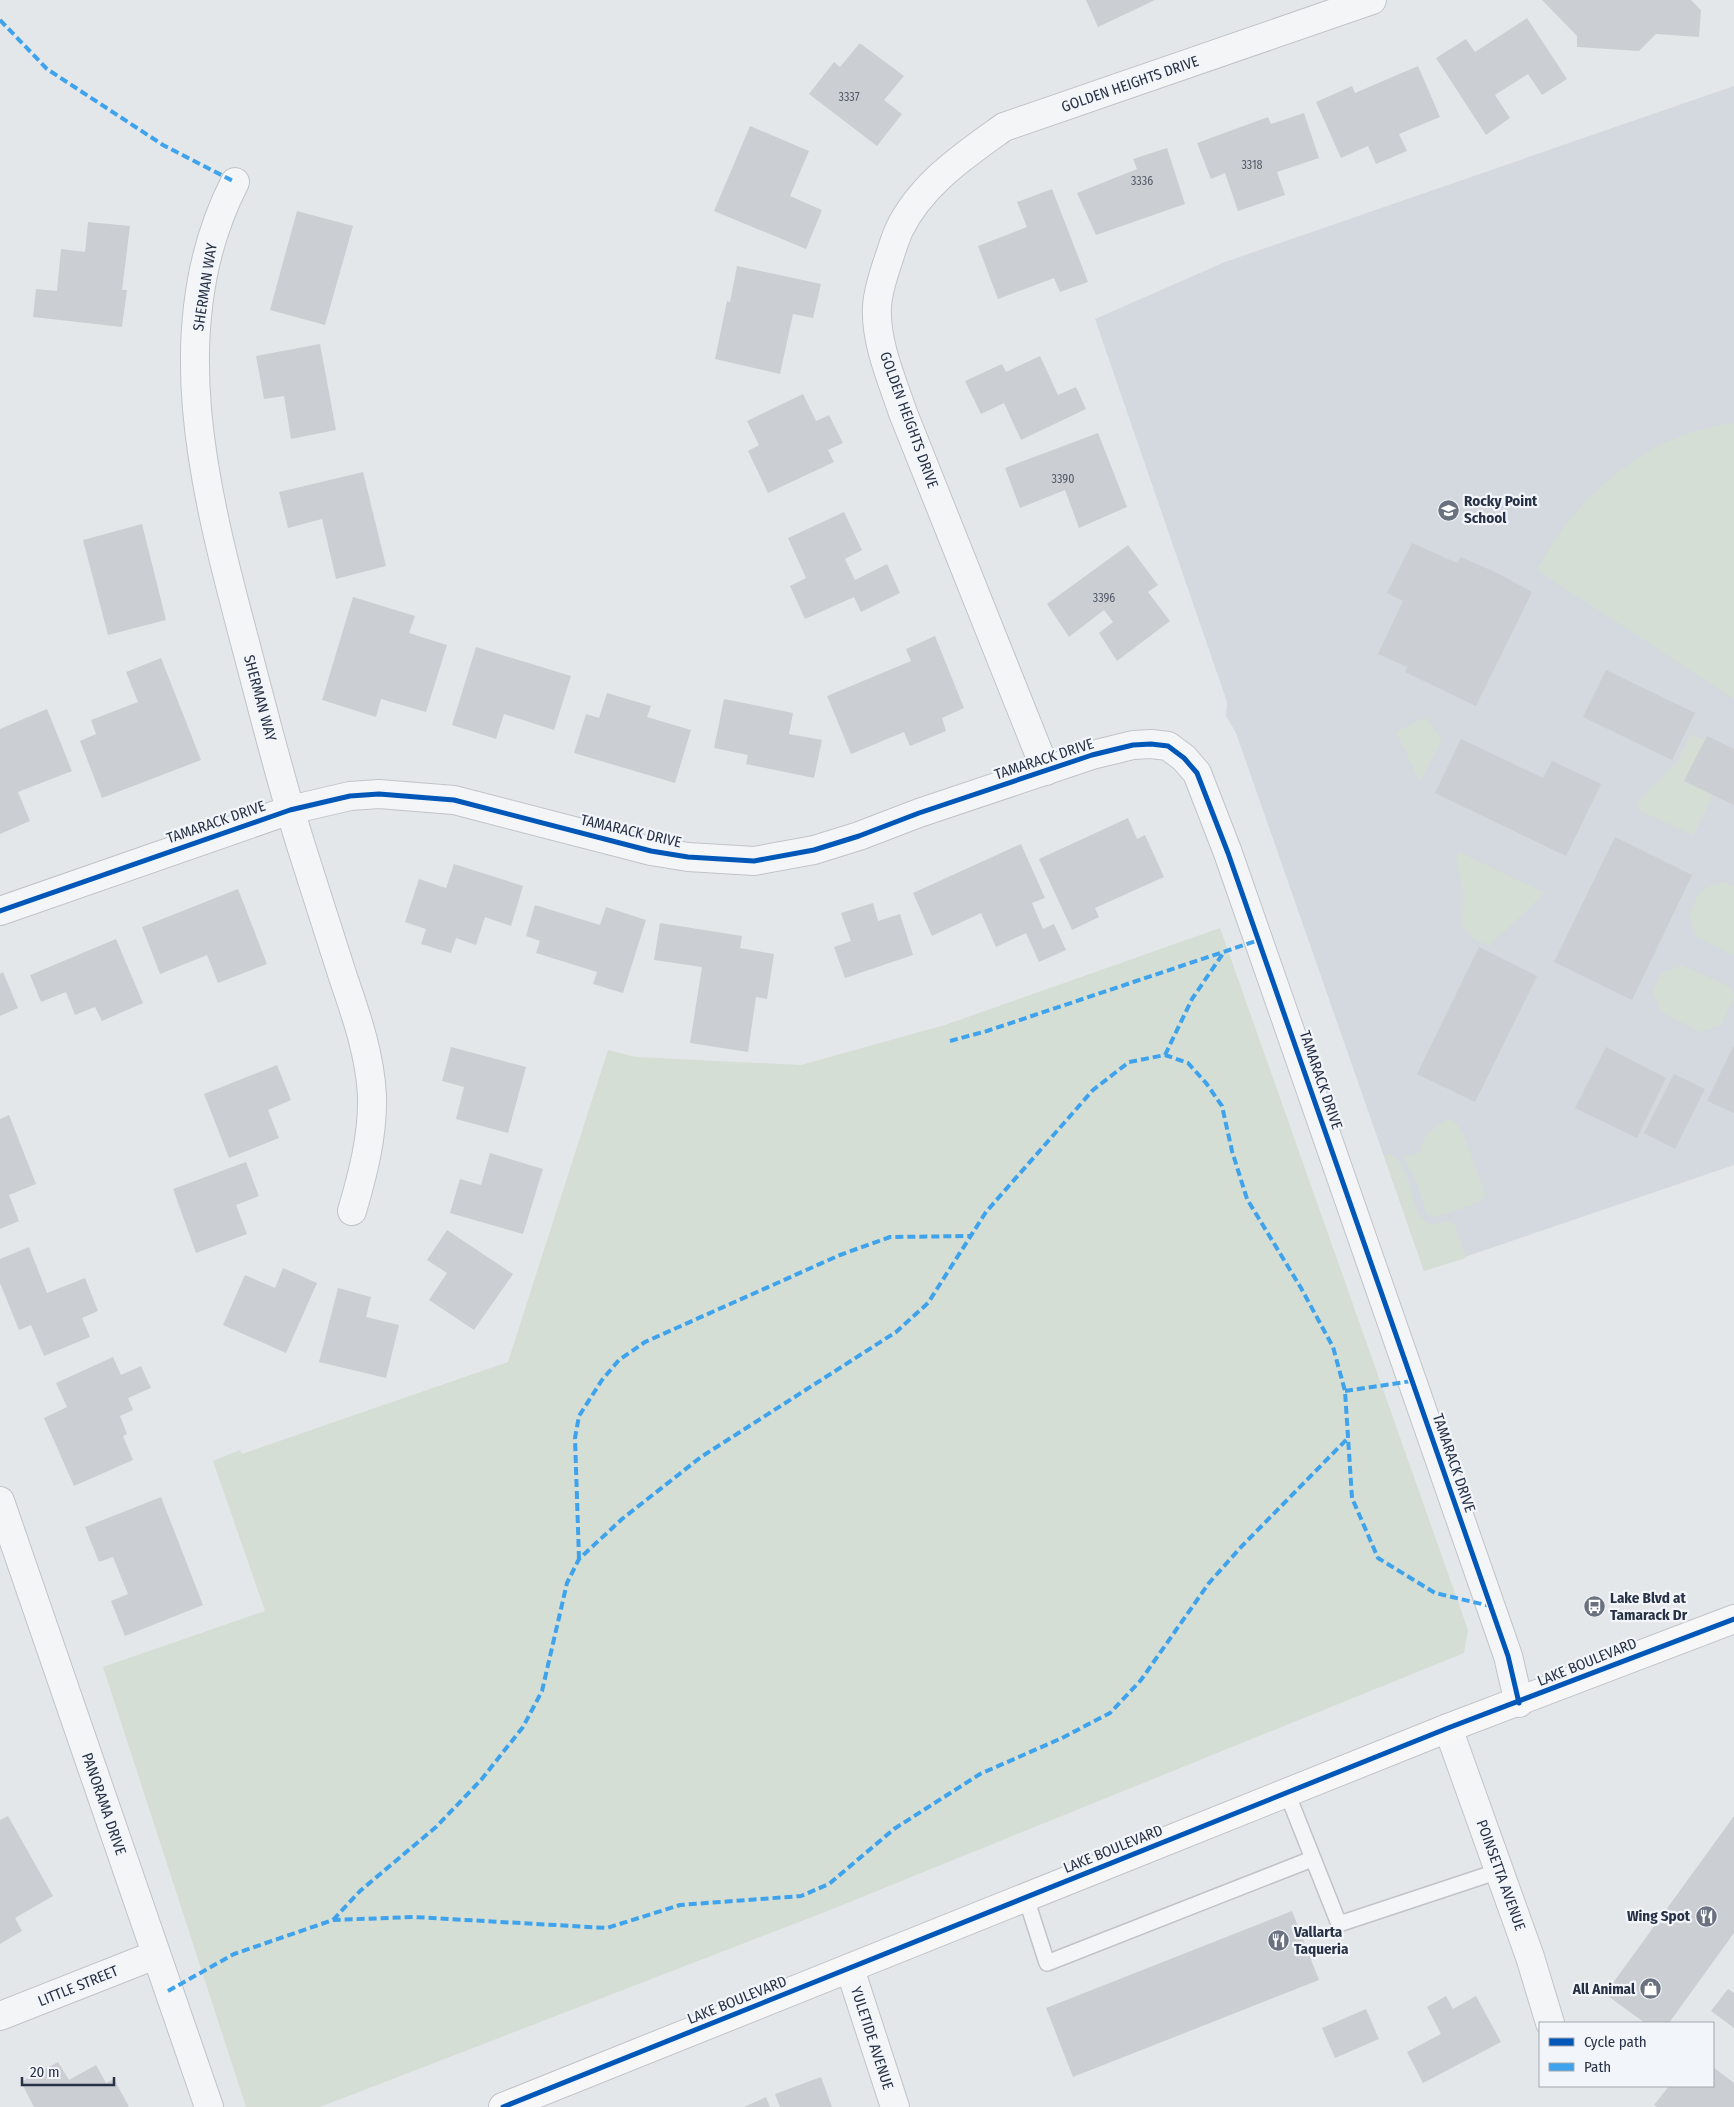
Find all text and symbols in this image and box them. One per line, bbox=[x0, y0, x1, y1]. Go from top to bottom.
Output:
street label: GOLDEN HEIGHTS DRIVE bbox=[1059, 52, 1201, 116]
house number: 3337 bbox=[838, 90, 860, 104]
house number: 3318 bbox=[1241, 158, 1263, 172]
house number: 3336 bbox=[1131, 174, 1153, 188]
street label: SHERMAN WAY bbox=[189, 241, 221, 332]
street label: GOLDEN HEIGHTS DRIVE bbox=[876, 349, 942, 491]
house number: 3390 bbox=[1052, 472, 1074, 486]
place label: Rocky Point School bbox=[1464, 492, 1538, 527]
school or university icon: Rocky Point School bbox=[1436, 498, 1460, 522]
house number: 3396 bbox=[1093, 591, 1115, 605]
street label: SHERMAN WAY bbox=[240, 653, 280, 744]
street label: TAMARACK DRIVE bbox=[992, 735, 1096, 783]
street label: TAMARACK DRIVE bbox=[164, 797, 268, 847]
street label: TAMARACK DRIVE bbox=[579, 811, 683, 851]
street label: TAMARACK DRIVE bbox=[1296, 1028, 1346, 1132]
street label: TAMARACK DRIVE bbox=[1429, 1411, 1479, 1515]
place label: Lake Blvd at Tamarack Dr bbox=[1610, 1589, 1688, 1624]
bus stop icon: Lake Blvd at Tamarack Dr bbox=[1582, 1595, 1606, 1619]
street label: LAKE BOULEVARD bbox=[1535, 1634, 1639, 1690]
street label: PANORAMA DRIVE bbox=[78, 1750, 130, 1858]
street label: POINSETTA AVENUE bbox=[1473, 1817, 1529, 1933]
street label: LAKE BOULEVARD bbox=[1061, 1821, 1165, 1877]
restaurant icon: Wing Spot bbox=[1694, 1904, 1718, 1928]
place label: Wing Spot bbox=[1627, 1907, 1691, 1925]
place label: Vallarta Taqueria bbox=[1293, 1923, 1349, 1958]
restaurant icon: Vallarta Taqueria bbox=[1266, 1929, 1290, 1953]
street label: LITTLE STREET bbox=[35, 1962, 121, 2010]
street label: LAKE BOULEVARD bbox=[685, 1972, 789, 2028]
shop icon: All Animal bbox=[1639, 1977, 1663, 2001]
place label: All Animal bbox=[1572, 1980, 1636, 1998]
street label: YULETIDE AVENUE bbox=[847, 1984, 897, 2092]
legend bbox=[1539, 2022, 1714, 2087]
text: Cycle path bbox=[1584, 2033, 1647, 2051]
scale bar bbox=[22, 2054, 115, 2086]
text: Path bbox=[1584, 2058, 1611, 2076]
text: 20 m bbox=[30, 2063, 60, 2081]

